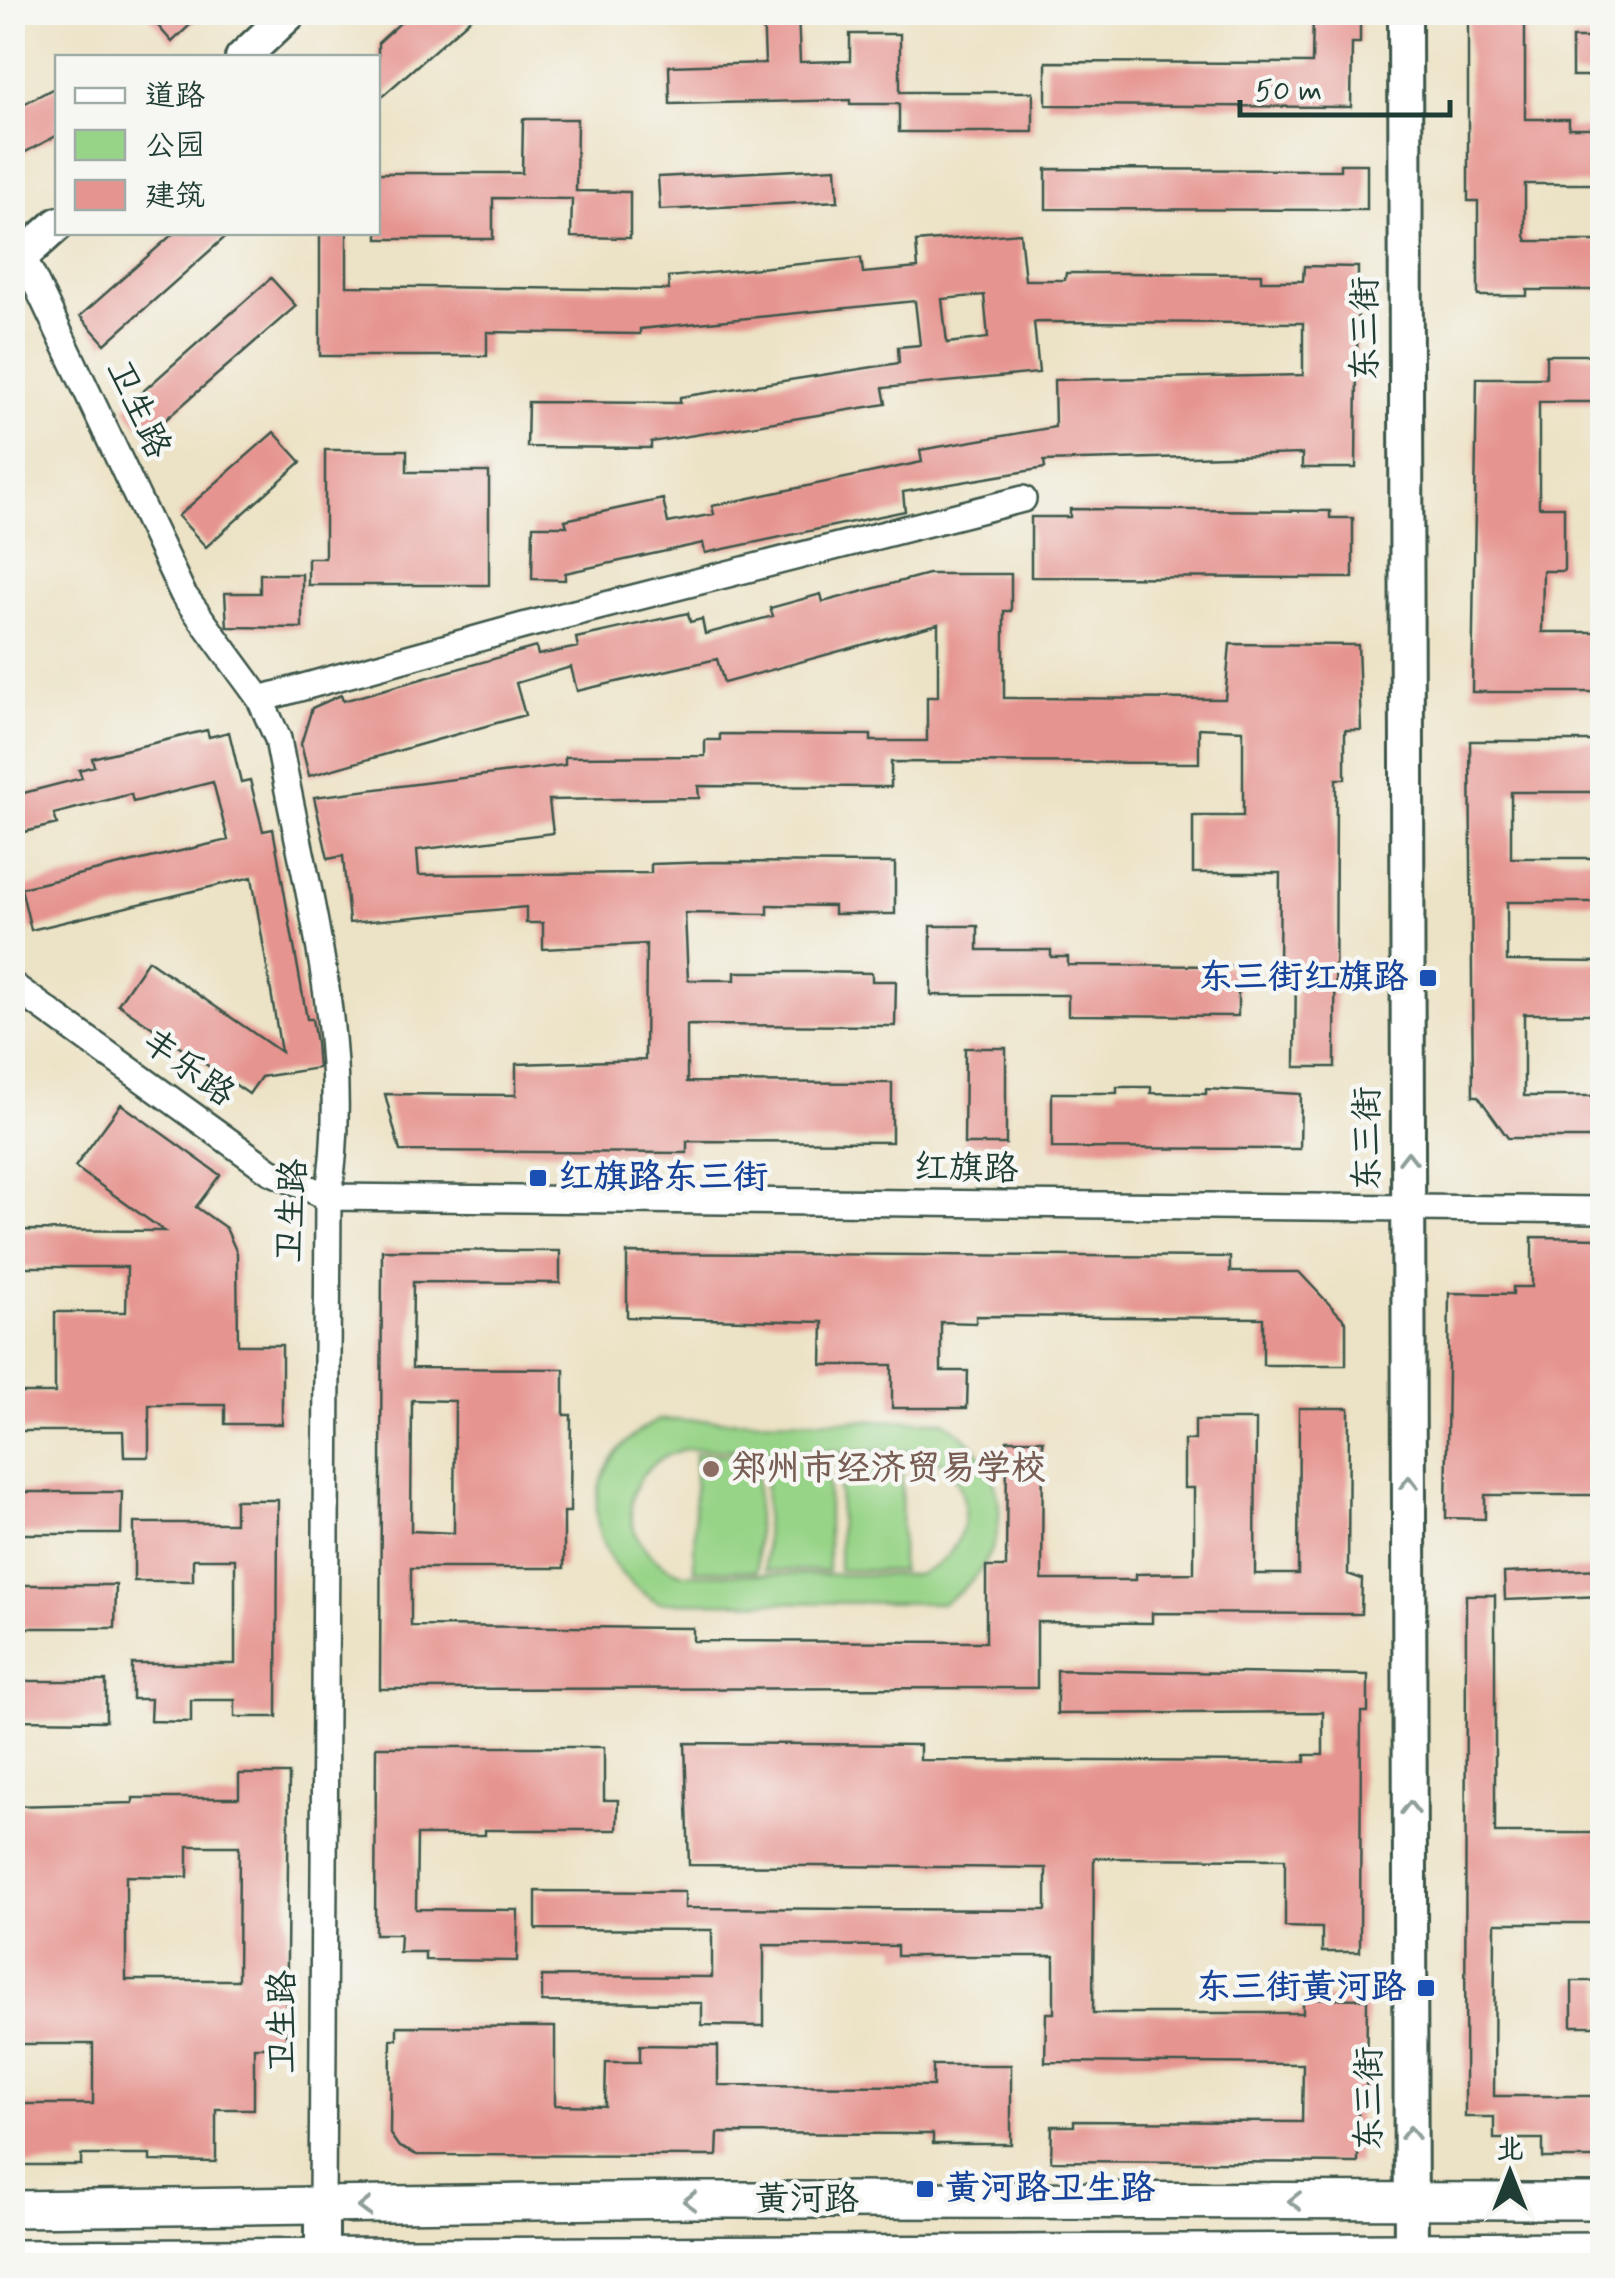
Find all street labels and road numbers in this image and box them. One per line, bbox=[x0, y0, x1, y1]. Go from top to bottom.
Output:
street label: 东三街 bbox=[1343, 276, 1389, 382]
street label: 卫生路 bbox=[95, 352, 181, 466]
street label: 丰乐路 bbox=[132, 1019, 244, 1117]
street label: 东三街 bbox=[1345, 1086, 1391, 1192]
street label: 红旗路 bbox=[913, 1145, 1019, 1193]
street label: 卫生路 bbox=[266, 1157, 318, 1265]
street label: 卫生路 bbox=[260, 1969, 306, 2075]
street label: 东三街 bbox=[1347, 2046, 1393, 2152]
street label: 黄河路 bbox=[754, 2177, 860, 2223]

